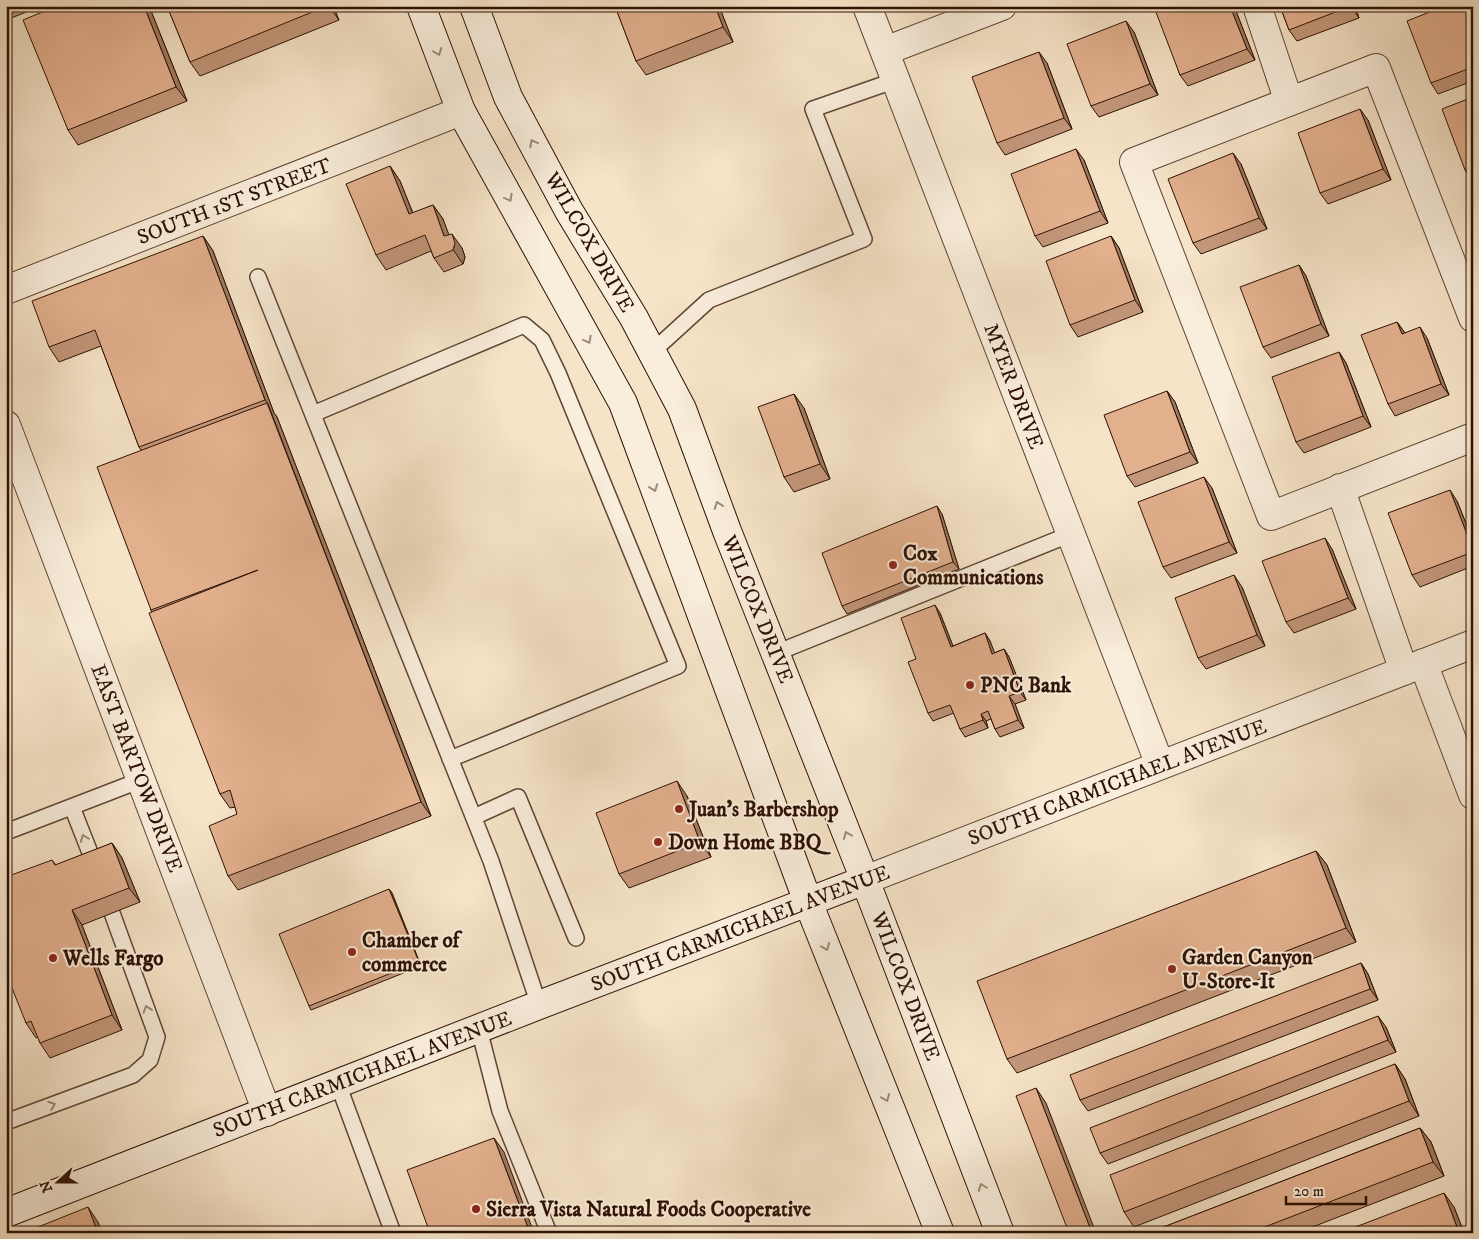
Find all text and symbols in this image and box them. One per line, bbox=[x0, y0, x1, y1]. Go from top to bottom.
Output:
one-way arrow bbox=[432, 47, 442, 56]
one-way arrow bbox=[529, 139, 539, 148]
street label: SOUTH 1ST STREET bbox=[134, 153, 335, 251]
street label: WILCOX DRIVE bbox=[538, 167, 640, 317]
one-way arrow bbox=[503, 192, 513, 201]
street label: MYER DRIVE bbox=[977, 320, 1049, 453]
one-way arrow bbox=[581, 335, 591, 344]
one-way arrow bbox=[648, 483, 658, 491]
one-way arrow bbox=[714, 501, 724, 509]
street label: WILCOX DRIVE bbox=[715, 531, 799, 687]
place label: Cox Communications bbox=[903, 541, 1043, 591]
marker: Cox Communications bbox=[887, 559, 899, 571]
street label: EAST BARTOW DRIVE bbox=[84, 661, 188, 876]
place label: PNC Bank bbox=[980, 673, 1072, 699]
marker: PNC Bank bbox=[964, 679, 976, 691]
street label: SOUTH CARMICHAEL AVENUE bbox=[964, 714, 1270, 852]
place label: Juan's Barbershop bbox=[687, 797, 839, 823]
marker: Juan's Barbershop bbox=[673, 803, 685, 815]
place label: Down Home BBQ bbox=[668, 830, 832, 856]
one-way arrow bbox=[843, 831, 854, 840]
one-way arrow bbox=[79, 834, 89, 842]
marker: Down Home BBQ bbox=[652, 836, 664, 848]
street label: SOUTH CARMICHAEL AVENUE bbox=[587, 860, 893, 998]
street label: WILCOX DRIVE bbox=[864, 907, 945, 1065]
place label: Chamber of commerce bbox=[362, 928, 463, 978]
one-way arrow bbox=[820, 942, 830, 951]
place label: Garden Canyon U-Store-It bbox=[1182, 945, 1314, 995]
place label: Wells Fargo bbox=[62, 946, 163, 972]
marker: Chamber of commerce bbox=[346, 946, 358, 958]
marker: Wells Fargo bbox=[47, 952, 59, 964]
marker: Garden Canyon U-Store-It bbox=[1166, 963, 1178, 975]
one-way arrow bbox=[143, 1006, 153, 1014]
street label: SOUTH CARMICHAEL AVENUE bbox=[209, 1006, 515, 1144]
one-way arrow bbox=[880, 1093, 891, 1102]
one-way arrow bbox=[47, 1101, 56, 1111]
north arrow bbox=[32, 1156, 82, 1206]
scale bar bbox=[1286, 1174, 1366, 1206]
text: N bbox=[36, 1177, 57, 1195]
text: 20 m bbox=[1294, 1182, 1324, 1201]
one-way arrow bbox=[978, 1183, 988, 1192]
place label: Sierra Vista Natural Foods Cooperative bbox=[486, 1197, 811, 1223]
marker: Sierra Vista Natural Foods Cooperative bbox=[470, 1203, 482, 1215]

